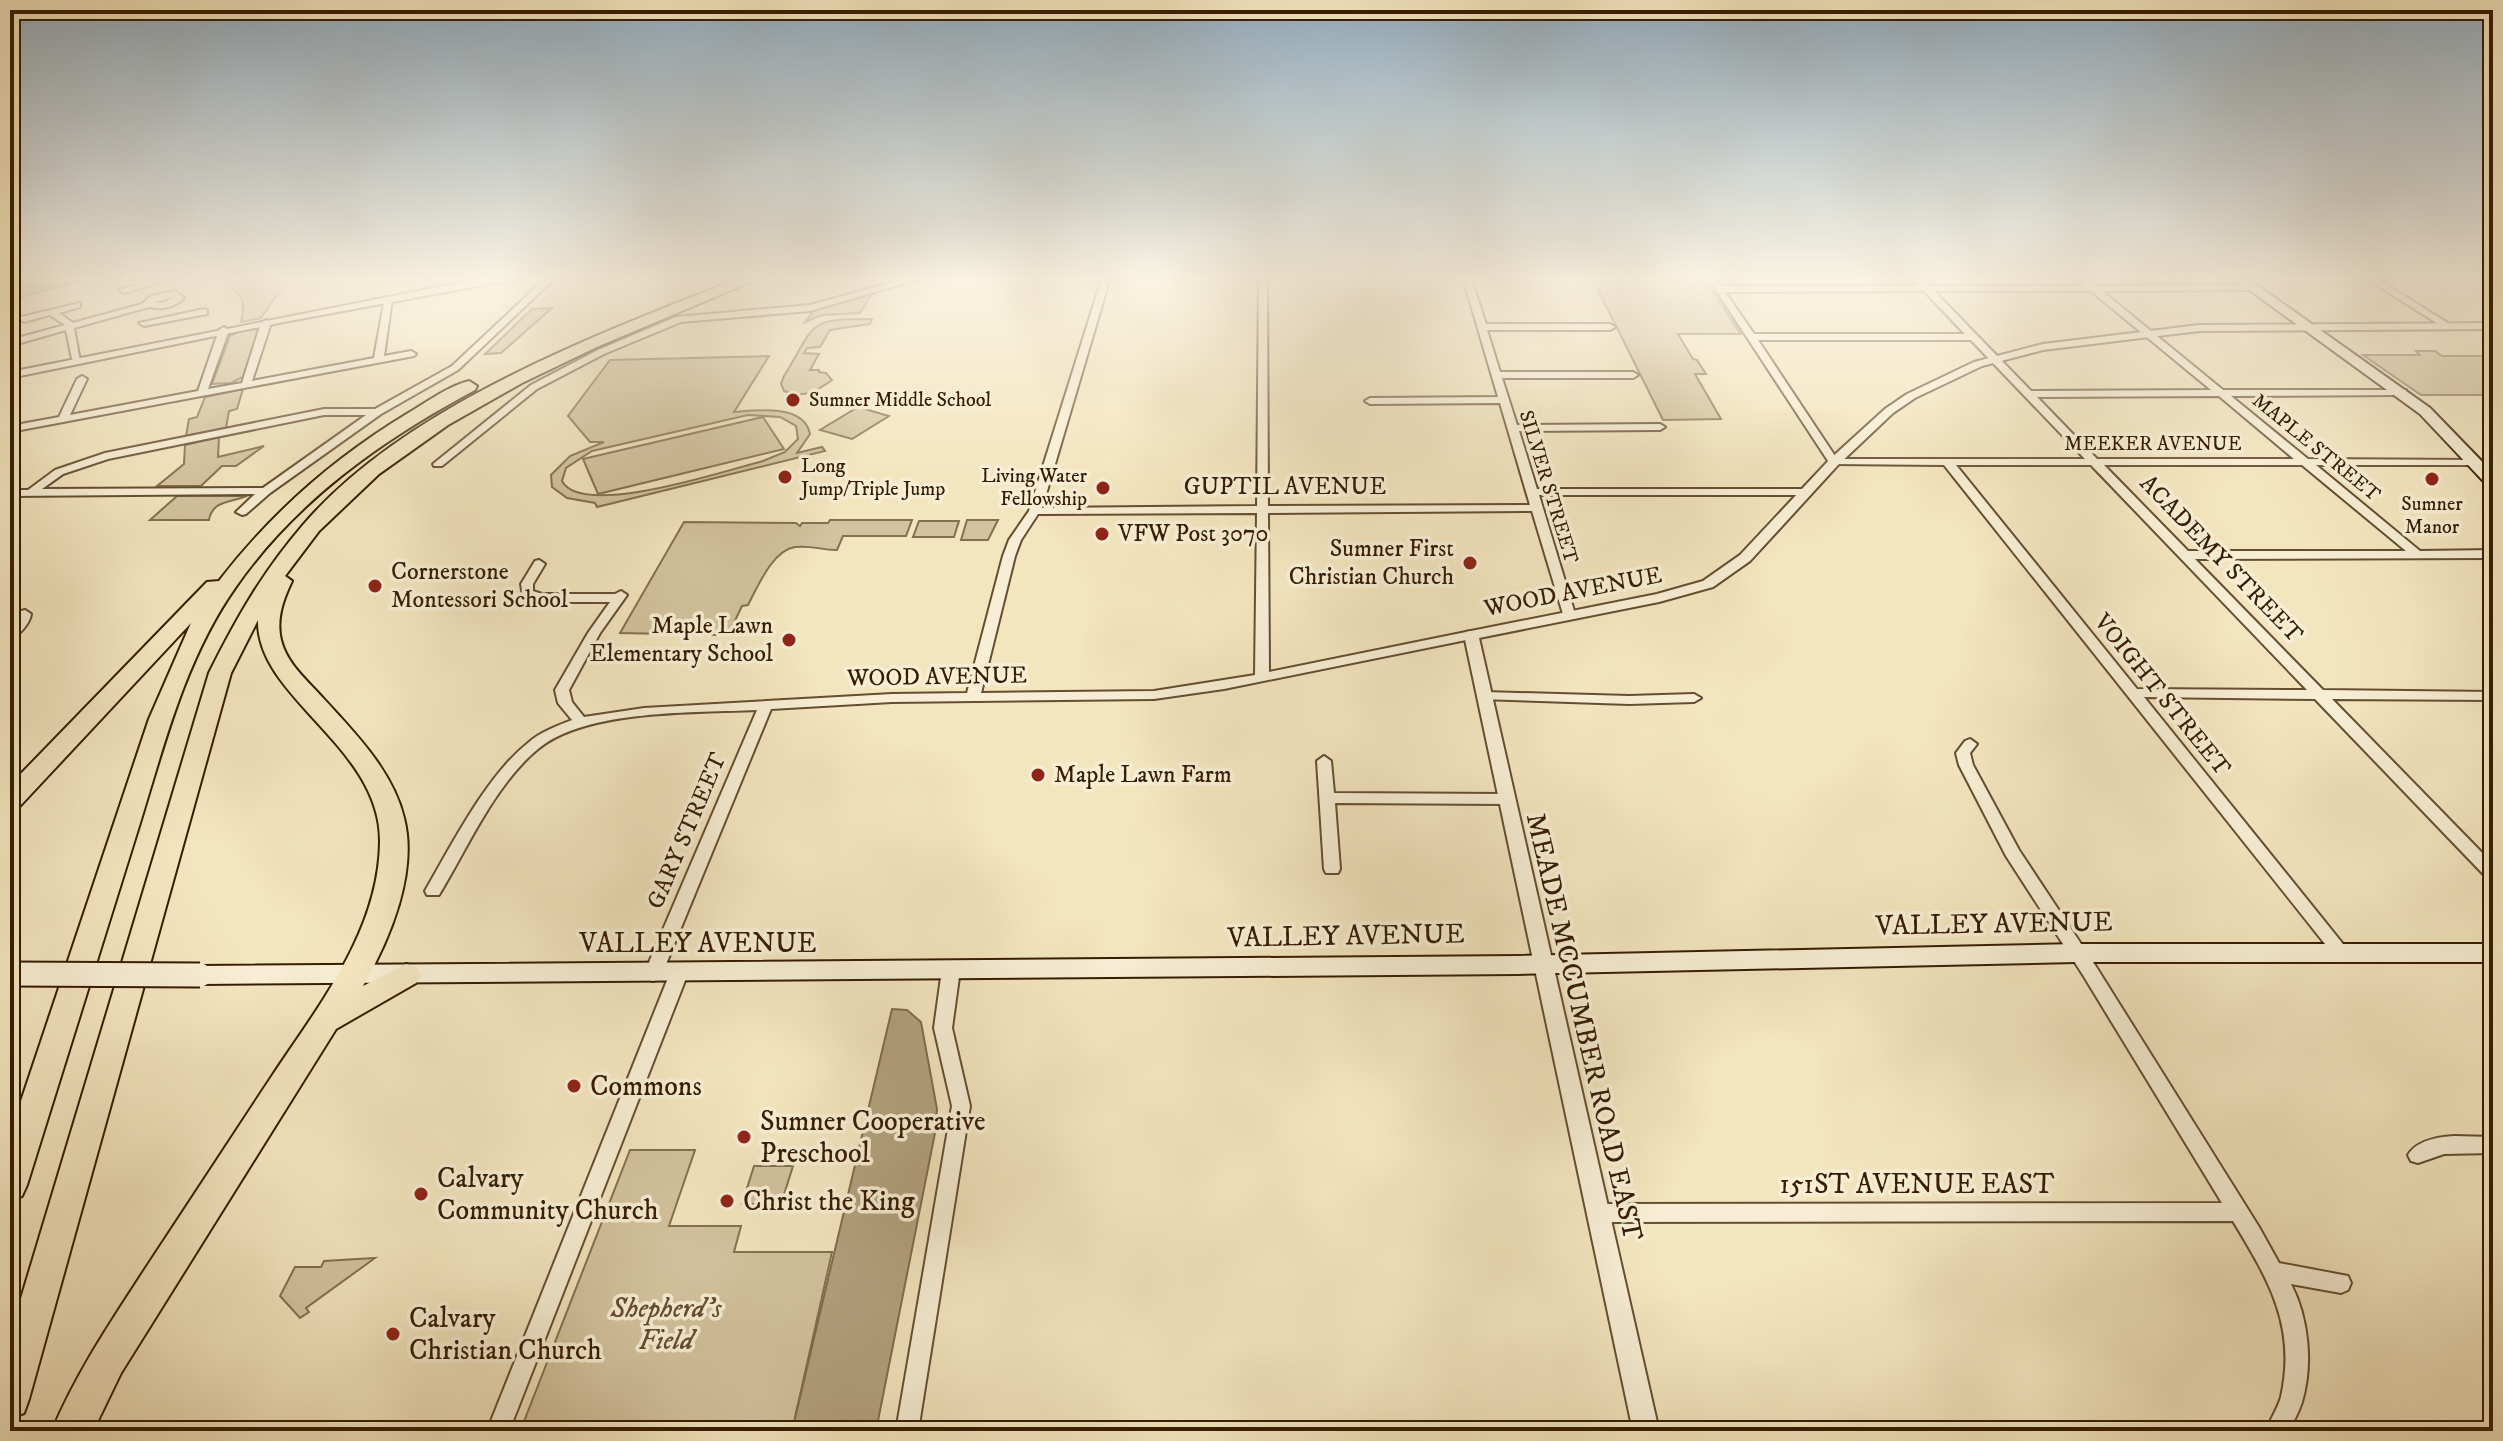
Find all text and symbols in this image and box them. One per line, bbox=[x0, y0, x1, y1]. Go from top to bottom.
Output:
place label: Sumner Middle School bbox=[809, 388, 991, 413]
street label: MAPLE STREET bbox=[2247, 389, 2385, 507]
marker: Sumner Middle School bbox=[784, 391, 802, 409]
street label: SILVER STREET bbox=[1513, 407, 1583, 567]
street label: MEEKER AVENUE bbox=[2064, 432, 2242, 457]
place label: Long Jump/Triple Jump bbox=[799, 454, 945, 502]
place label: Living Water Fellowship bbox=[981, 464, 1088, 512]
marker: Long Jump/Triple Jump bbox=[776, 468, 794, 486]
street label: ACADEMY STREET bbox=[2133, 469, 2309, 649]
marker: Sumner Manor bbox=[2423, 470, 2441, 488]
street label: GUPTIL AVENUE bbox=[1184, 472, 1386, 502]
marker: Living Water Fellowship bbox=[1094, 479, 1112, 497]
place label: Sumner Manor bbox=[2401, 492, 2463, 540]
place label: VFW Post 3070 bbox=[1117, 519, 1268, 549]
marker: VFW Post 3070 bbox=[1093, 525, 1111, 543]
place label: Sumner First Christian Church bbox=[1289, 534, 1454, 592]
marker: Sumner First Christian Church bbox=[1461, 554, 1479, 572]
place label: Cornerstone Montessori School bbox=[391, 557, 569, 615]
street label: WOOD AVENUE bbox=[1481, 560, 1664, 624]
marker: Cornerstone Montessori School bbox=[366, 577, 384, 595]
street label: VOIGHT STREET bbox=[2087, 607, 2237, 782]
place label: Maple Lawn Elementary School bbox=[589, 611, 774, 669]
marker: Maple Lawn Elementary School bbox=[780, 631, 798, 649]
street label: WOOD AVENUE bbox=[846, 660, 1027, 694]
street label: GARY STREET bbox=[641, 748, 733, 914]
place label: Maple Lawn Farm bbox=[1054, 760, 1232, 790]
marker: Maple Lawn Farm bbox=[1029, 766, 1047, 784]
street label: MEADE MCCUMBER ROAD EAST bbox=[1518, 810, 1650, 1244]
street label: VALLEY AVENUE bbox=[1874, 904, 2113, 944]
street label: VALLEY AVENUE bbox=[1226, 916, 1465, 956]
street label: VALLEY AVENUE bbox=[578, 926, 817, 961]
place label: Commons bbox=[590, 1069, 702, 1104]
marker: Commons bbox=[565, 1077, 583, 1095]
place label: Sumner Cooperative Preschool bbox=[760, 1104, 986, 1171]
marker: Sumner Cooperative Preschool bbox=[735, 1128, 753, 1146]
place label: Calvary Community Church bbox=[437, 1161, 659, 1228]
street label: 151ST AVENUE EAST bbox=[1780, 1167, 2054, 1202]
place label: Christ the King bbox=[743, 1184, 915, 1219]
marker: Calvary Community Church bbox=[412, 1185, 430, 1203]
marker: Christ the King bbox=[718, 1192, 736, 1210]
park label: Shepherd's Field bbox=[610, 1291, 722, 1358]
place label: Calvary Christian Church bbox=[409, 1301, 602, 1368]
marker: Calvary Christian Church bbox=[384, 1325, 402, 1343]

